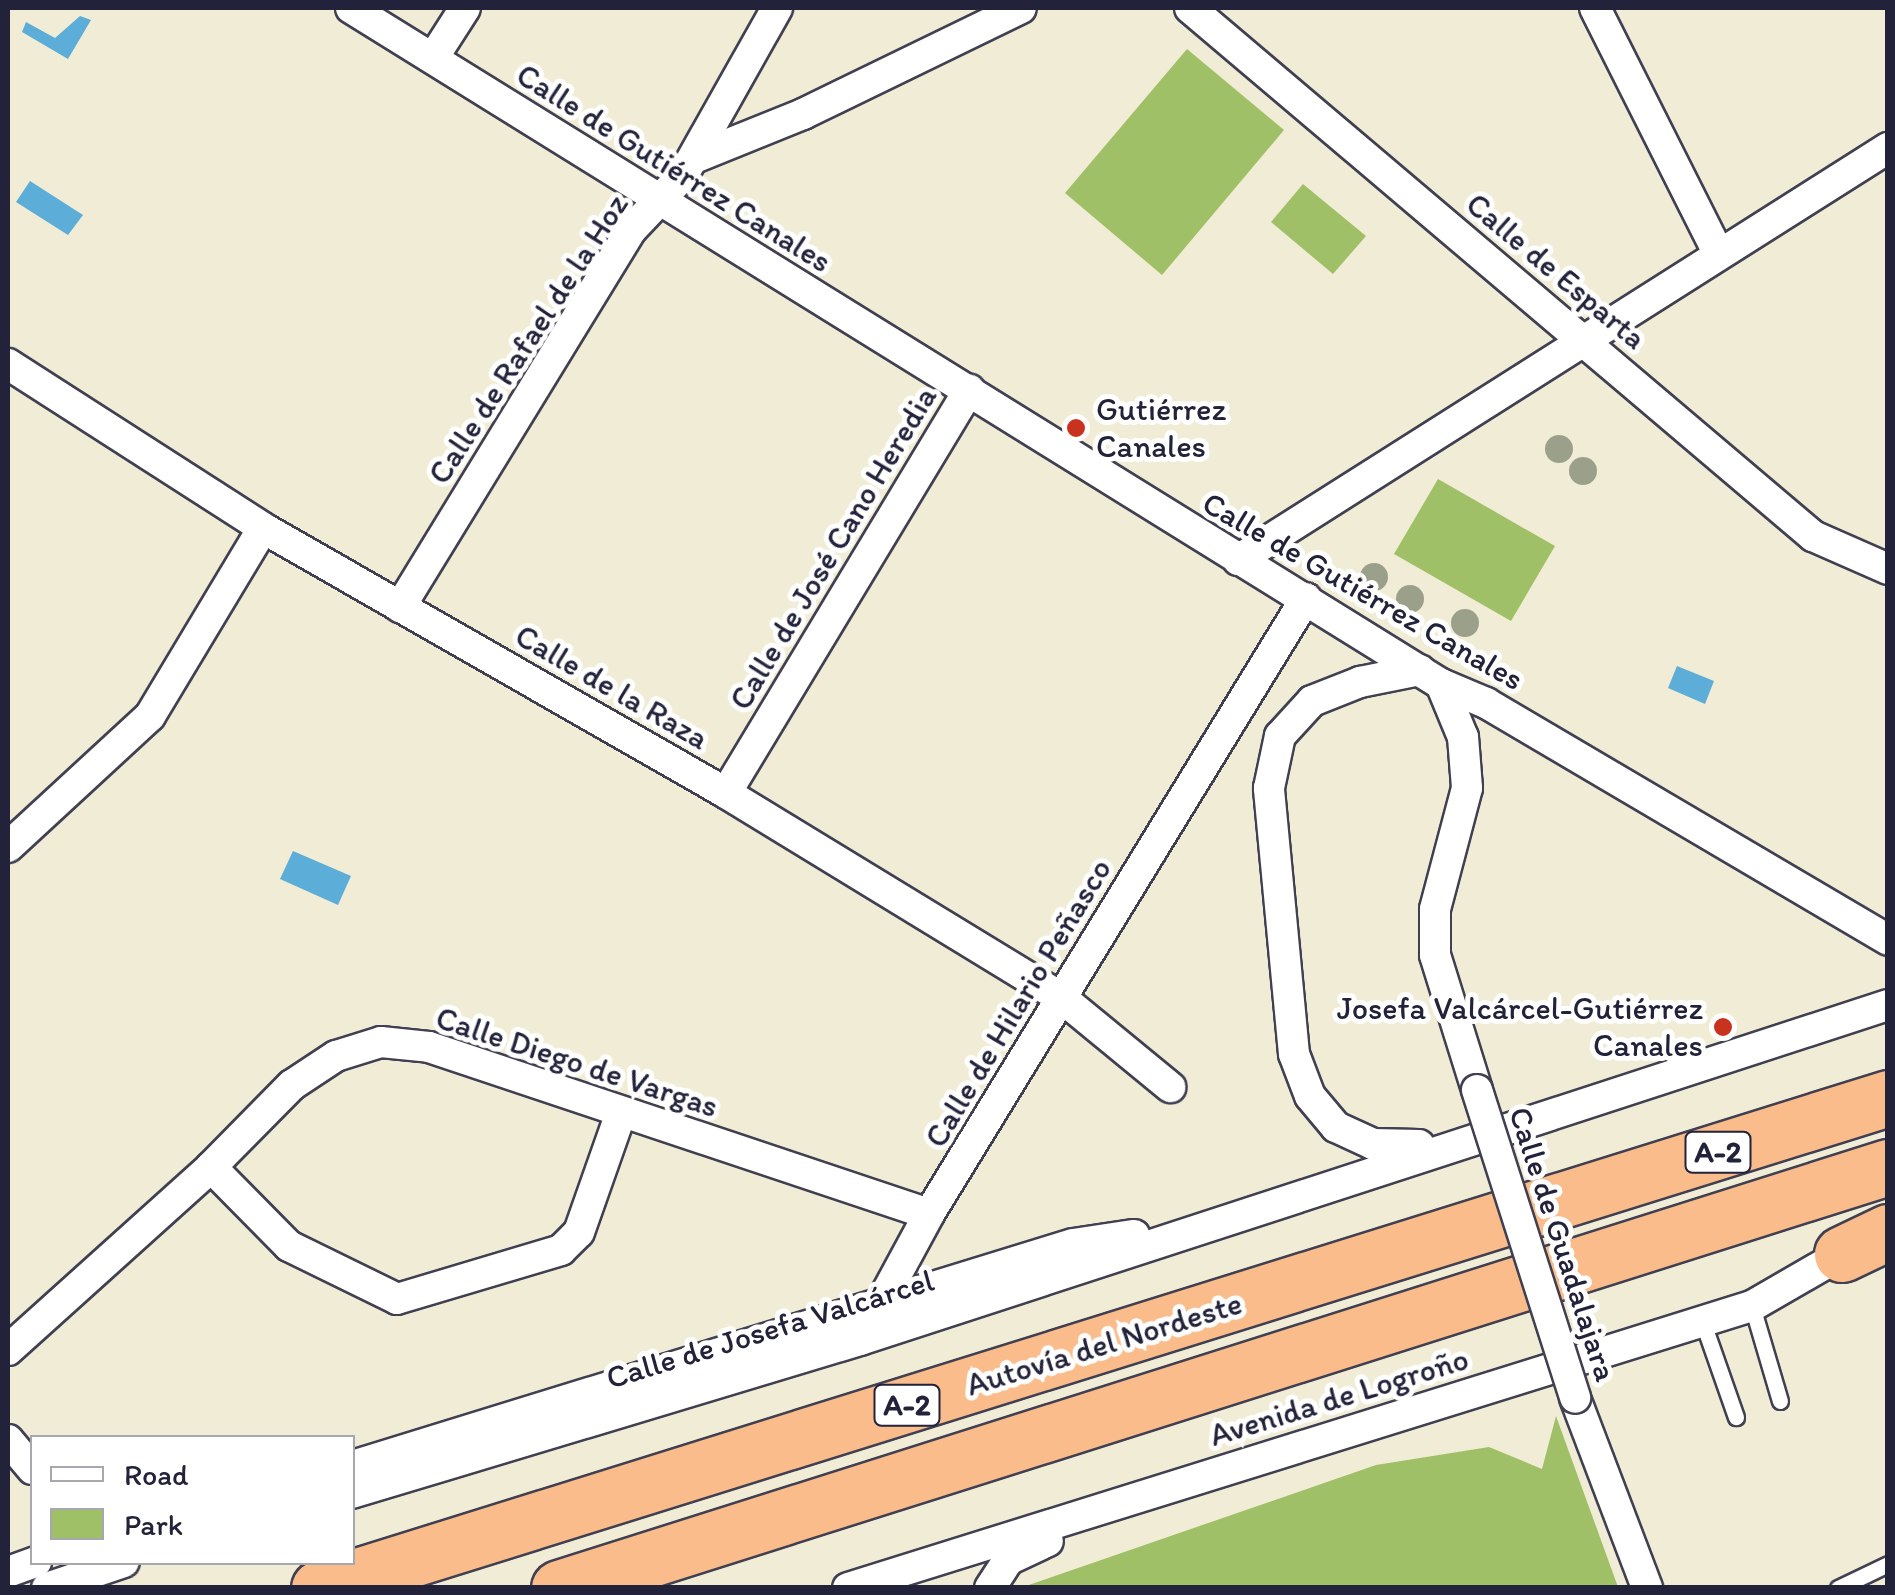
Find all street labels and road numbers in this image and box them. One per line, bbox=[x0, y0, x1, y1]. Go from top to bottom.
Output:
street label: Calle de Gutiérrez Canales bbox=[509, 55, 839, 281]
street label: Calle de Esparta bbox=[1458, 185, 1654, 357]
street label: Calle de Rafael de la Hoz bbox=[420, 186, 636, 492]
street label: Calle de José Cano Heredia bbox=[721, 379, 945, 717]
street label: Calle de Gutiérrez Canales bbox=[1195, 483, 1531, 699]
street label: Calle de la Raza bbox=[508, 616, 716, 758]
street label: Calle de Hilario Peñasco bbox=[917, 852, 1119, 1154]
street label: Calle Diego de Vargas bbox=[431, 998, 723, 1126]
street label: Calle de Guadalajara bbox=[1501, 1102, 1625, 1386]
road number: A-2 bbox=[1683, 1127, 1753, 1177]
street label: Calle de Josefa Valcárcel bbox=[601, 1261, 939, 1397]
street label: Autovía del Nordeste bbox=[961, 1284, 1247, 1404]
street label: Avenida de Logroño bbox=[1205, 1339, 1473, 1455]
road number: A-2 bbox=[872, 1380, 942, 1430]

